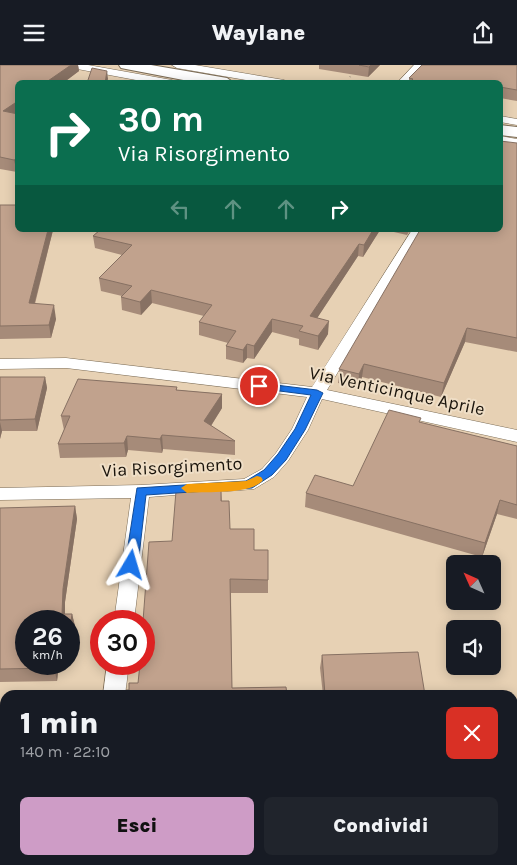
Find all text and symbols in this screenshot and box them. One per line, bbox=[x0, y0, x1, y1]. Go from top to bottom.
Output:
icon: menu bbox=[20, 19, 48, 47]
icon: share bbox=[469, 19, 497, 47]
text: Waylane bbox=[212, 20, 305, 46]
text: 30 m bbox=[118, 99, 204, 140]
icon: right bbox=[35, 100, 100, 165]
text: Via Risorgimento bbox=[118, 141, 290, 167]
icon: left bbox=[166, 195, 194, 223]
icon: ahead bbox=[219, 195, 247, 223]
icon: ahead bbox=[272, 195, 300, 223]
icon: right bbox=[325, 195, 353, 223]
street label: Via Venticinque Aprile bbox=[307, 362, 487, 420]
pin bbox=[238, 365, 280, 407]
icon: arrive bbox=[245, 372, 273, 400]
street label: Via Risorgimento bbox=[101, 452, 243, 482]
position arrow bbox=[104, 538, 156, 590]
north arrow bbox=[446, 555, 501, 610]
map controls bbox=[446, 555, 501, 675]
speed limit sign: 30 bbox=[90, 610, 155, 675]
button: sound bbox=[446, 620, 501, 675]
text: 26 bbox=[32, 622, 63, 651]
text: km/h bbox=[32, 648, 63, 662]
text: 1 min bbox=[20, 705, 99, 741]
button: close bbox=[446, 707, 498, 759]
text: 140 m · 22:10 bbox=[20, 742, 110, 761]
button: Esci bbox=[20, 797, 254, 855]
button: Condividi bbox=[264, 797, 498, 855]

